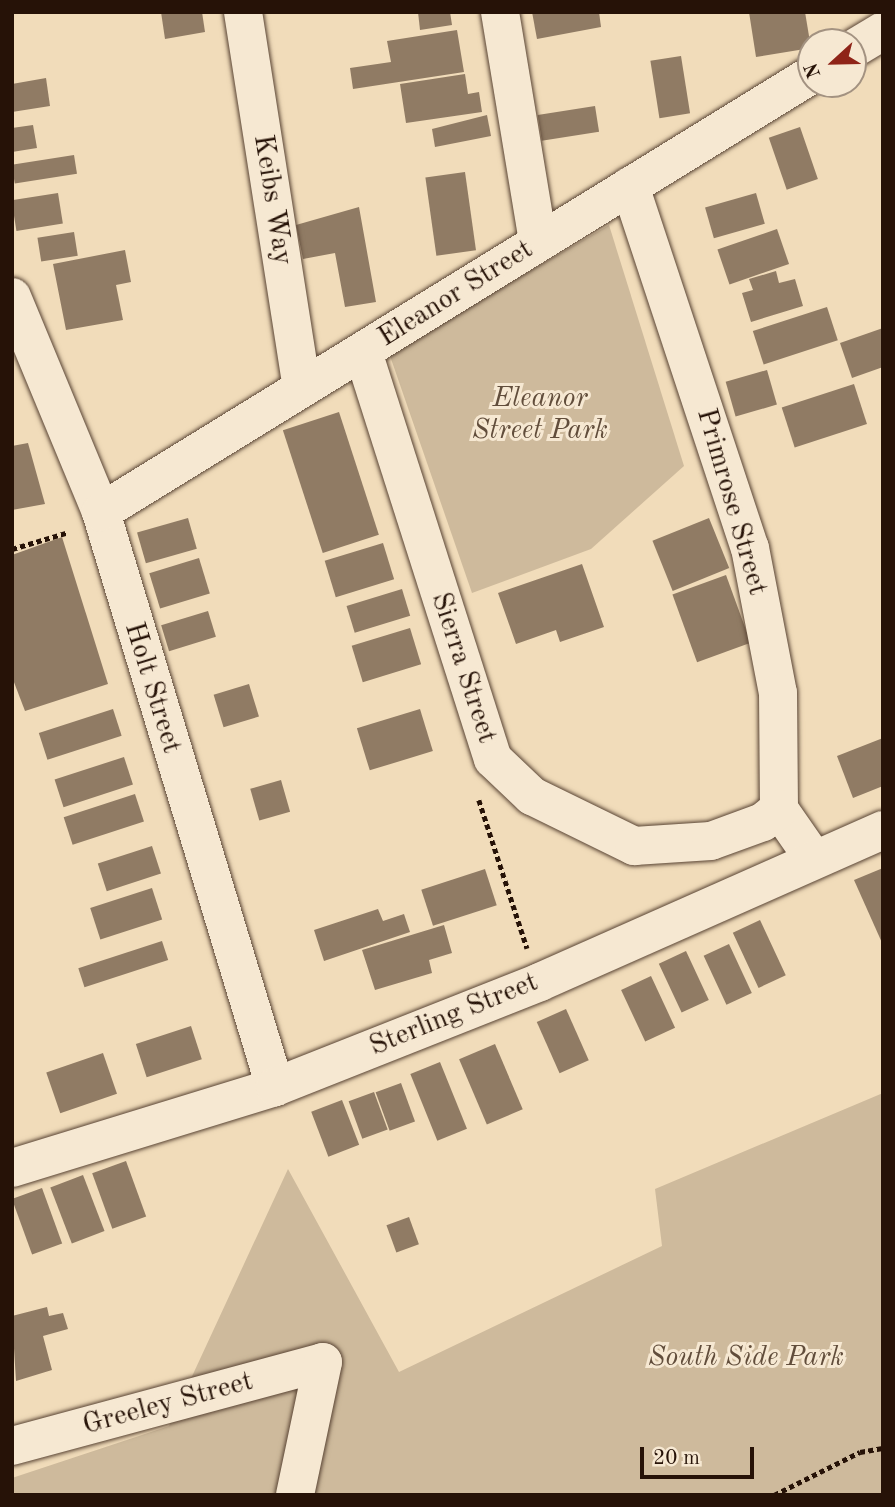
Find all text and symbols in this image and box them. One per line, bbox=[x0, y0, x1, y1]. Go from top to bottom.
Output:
north arrow bbox=[797, 28, 867, 98]
text: N bbox=[802, 60, 825, 81]
street label: Keibs Way bbox=[245, 132, 299, 268]
street label: Eleanor Street bbox=[372, 233, 540, 355]
park label: Eleanor Street Park bbox=[472, 382, 608, 448]
street label: Primrose Street bbox=[688, 405, 774, 599]
street label: Sierra Street bbox=[423, 588, 503, 748]
street label: Holt Street bbox=[116, 618, 188, 758]
street label: Sterling Street bbox=[365, 966, 543, 1064]
park label: South Side Park bbox=[648, 1341, 844, 1375]
street label: Greeley Street bbox=[79, 1365, 257, 1443]
scale bar bbox=[643, 1434, 757, 1478]
text: 20 m bbox=[653, 1448, 700, 1469]

